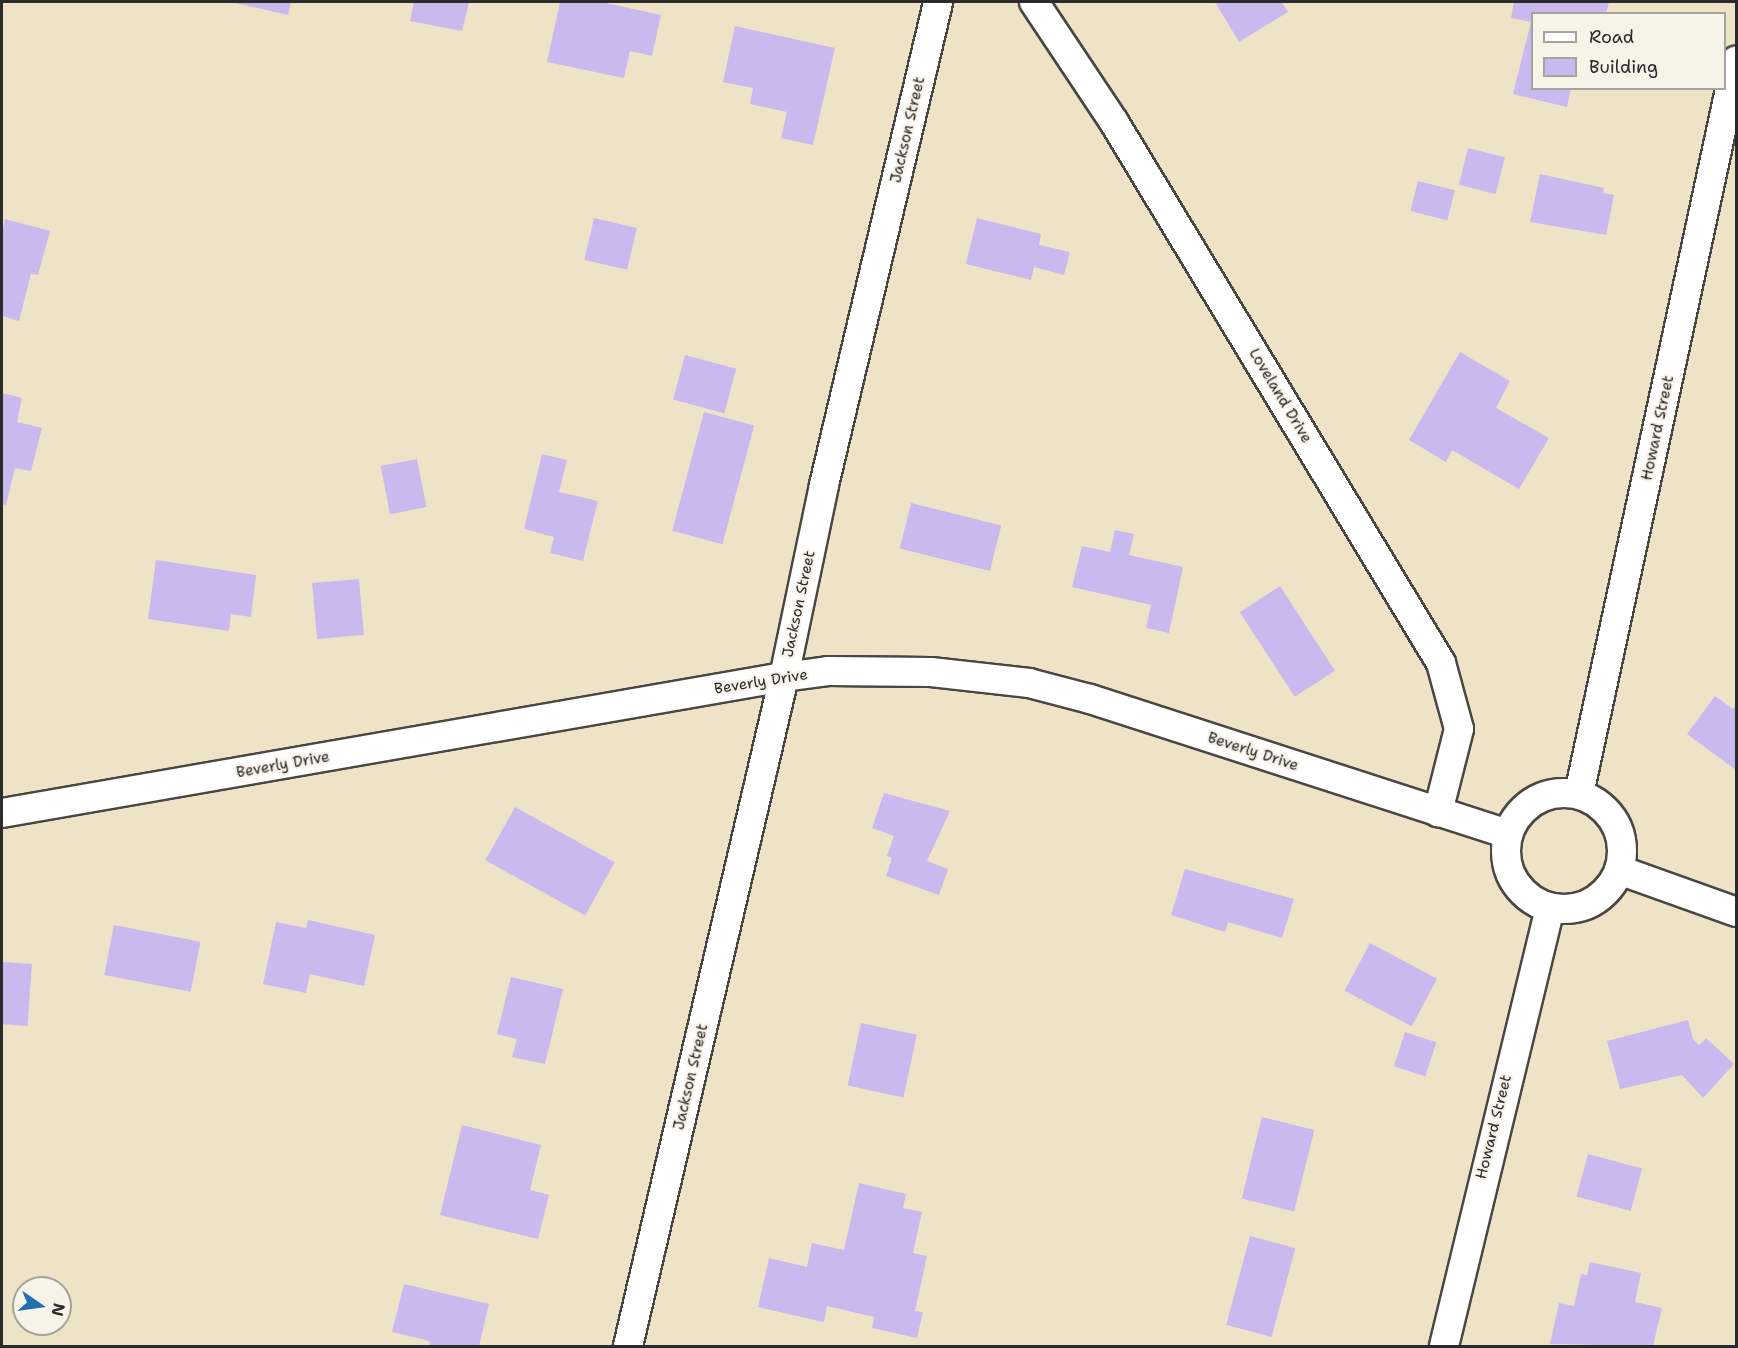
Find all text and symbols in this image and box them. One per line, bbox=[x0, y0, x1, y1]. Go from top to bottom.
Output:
legend bbox=[1531, 12, 1726, 90]
text: Road bbox=[1589, 25, 1634, 49]
text: Building bbox=[1589, 55, 1658, 79]
street label: Jackson Street bbox=[887, 75, 929, 185]
street label: Loveland Drive bbox=[1245, 345, 1315, 447]
street label: Howard Street bbox=[1638, 374, 1678, 482]
street label: Jackson Street bbox=[779, 549, 819, 659]
street label: Beverly Drive bbox=[713, 666, 809, 698]
street label: Beverly Drive bbox=[1205, 729, 1301, 775]
street label: Beverly Drive bbox=[235, 748, 331, 782]
street label: Jackson Street bbox=[670, 1022, 712, 1132]
street label: Howard Street bbox=[1472, 1073, 1516, 1181]
north arrow bbox=[12, 1276, 72, 1336]
text: N bbox=[46, 1301, 70, 1318]

